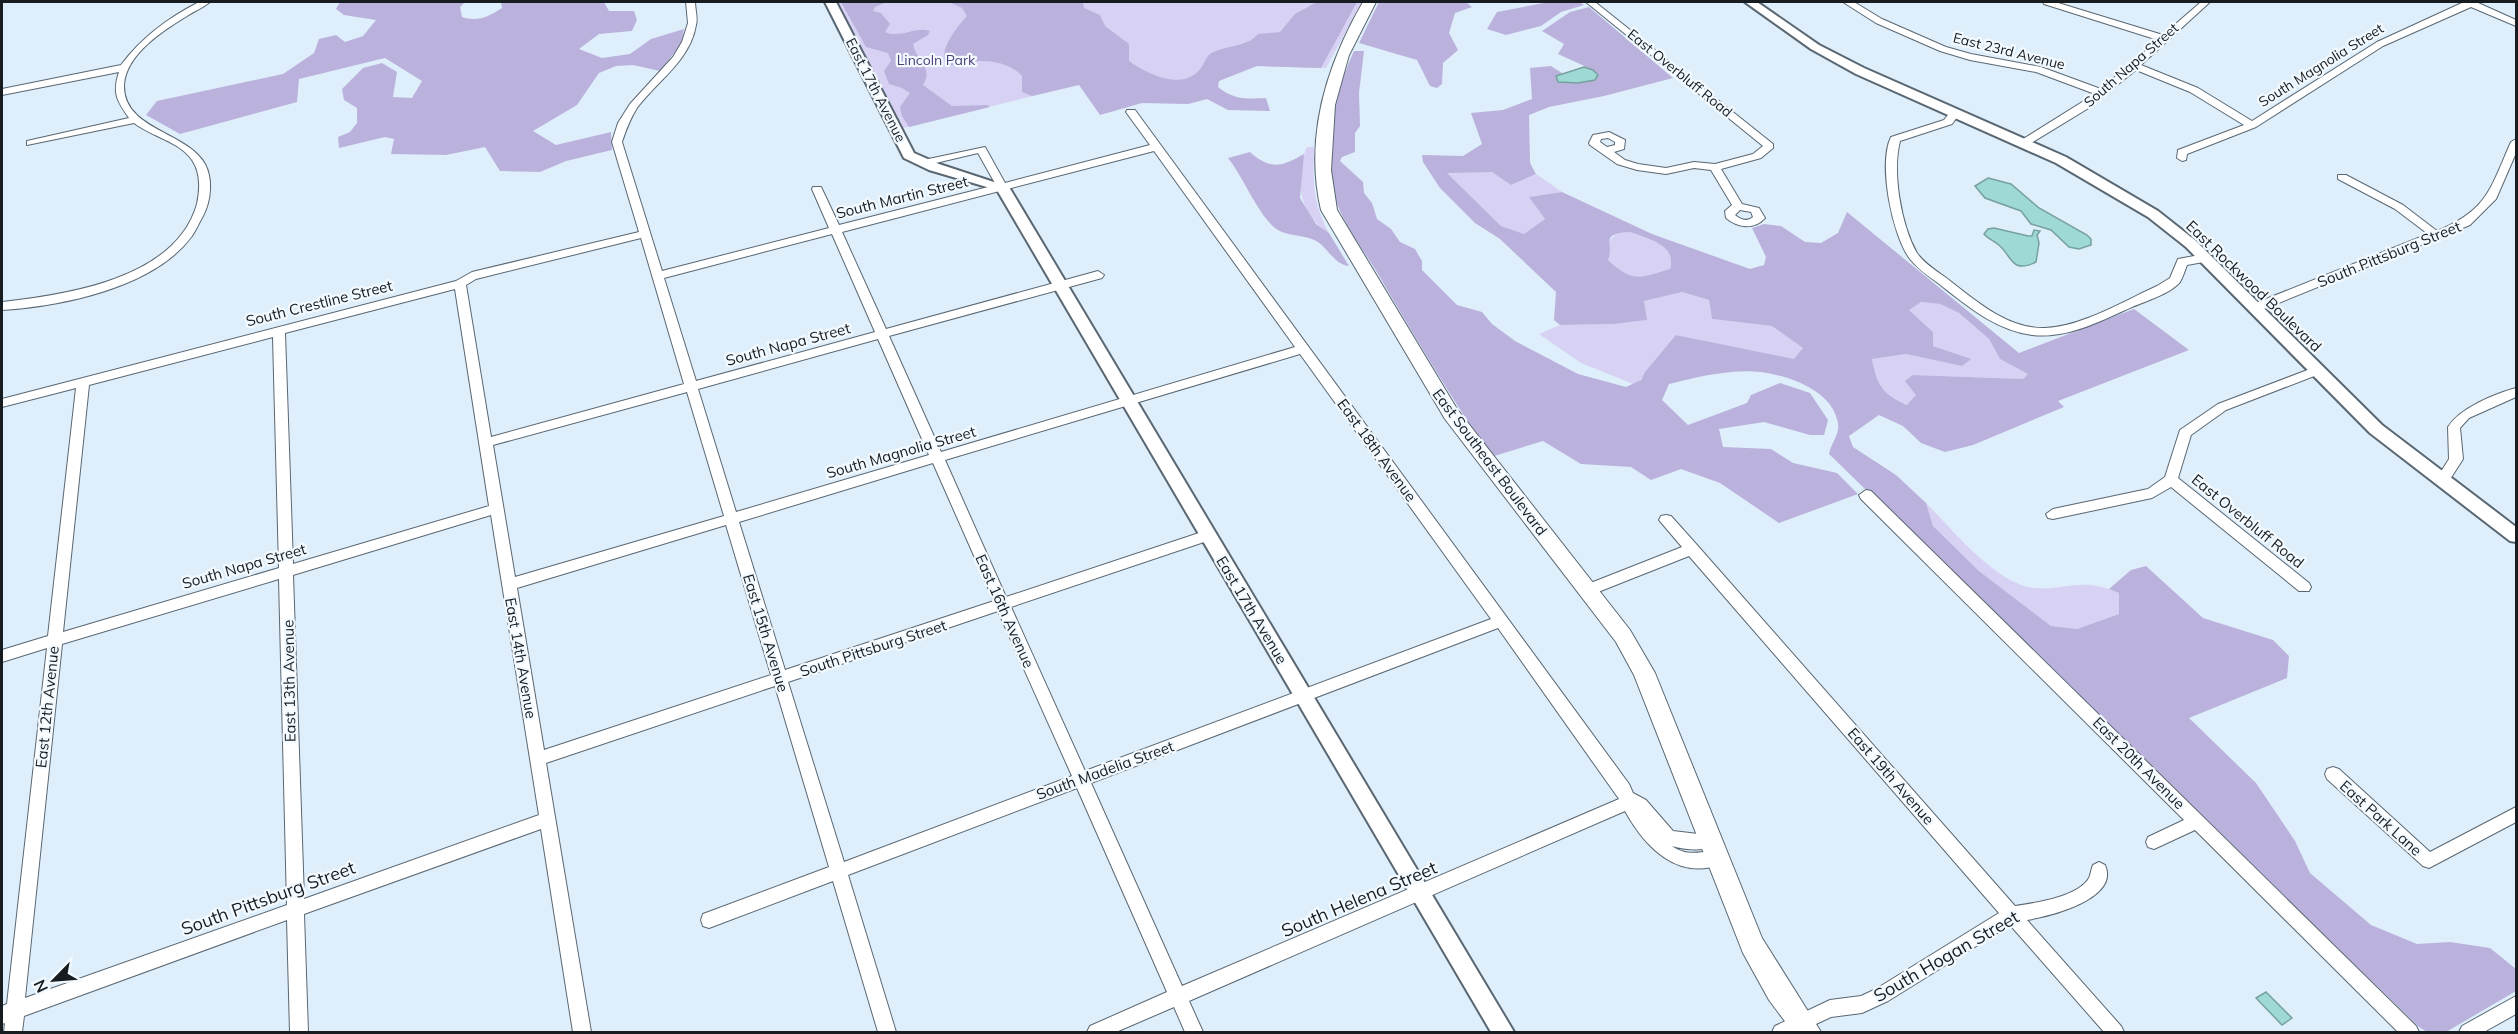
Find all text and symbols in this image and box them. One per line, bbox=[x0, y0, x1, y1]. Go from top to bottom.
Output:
street label: South Napa Street bbox=[2080, 19, 2182, 111]
street label: South Magnolia Street bbox=[2255, 19, 2387, 111]
street label: East Overbluff Road bbox=[1624, 25, 1736, 121]
street label: East 23rd Avenue bbox=[1951, 28, 2067, 74]
street label: East 17th Avenue bbox=[842, 35, 910, 145]
park label: Lincoln Park bbox=[897, 51, 976, 69]
street label: South Martin Street bbox=[834, 171, 970, 223]
street label: East Rockwood Boulevard bbox=[2182, 216, 2326, 356]
street label: South Pittsburg Street bbox=[2314, 217, 2464, 291]
street label: South Crestline Street bbox=[244, 276, 394, 330]
street label: South Napa Street bbox=[724, 318, 852, 370]
street label: East Southeast Boulevard bbox=[1429, 385, 1551, 539]
street label: East 18th Avenue bbox=[1333, 395, 1421, 505]
street label: South Magnolia Street bbox=[824, 422, 978, 482]
street label: East Overbluff Road bbox=[2188, 470, 2308, 572]
street label: South Napa Street bbox=[180, 539, 308, 593]
street label: East 16th Avenue bbox=[971, 551, 1039, 671]
street label: East 17th Avenue bbox=[1212, 553, 1292, 667]
street label: East 15th Avenue bbox=[739, 572, 793, 694]
street label: East 14th Avenue bbox=[501, 596, 541, 720]
street label: South Pittsburg Street bbox=[797, 615, 949, 681]
street label: East 13th Avenue bbox=[278, 620, 300, 742]
street label: East 12th Avenue bbox=[31, 645, 63, 769]
street label: East 20th Avenue bbox=[2089, 713, 2189, 813]
street label: East 19th Avenue bbox=[1844, 724, 1938, 828]
street label: South Madelia Street bbox=[1034, 736, 1176, 804]
street label: East Park Lane bbox=[2336, 776, 2426, 860]
street label: South Pittsburg Street bbox=[178, 856, 358, 940]
street label: South Helena Street bbox=[1278, 856, 1440, 942]
street label: South Hogan Street bbox=[1869, 905, 2023, 1007]
north arrow bbox=[24, 950, 84, 1010]
text: N bbox=[29, 977, 52, 996]

